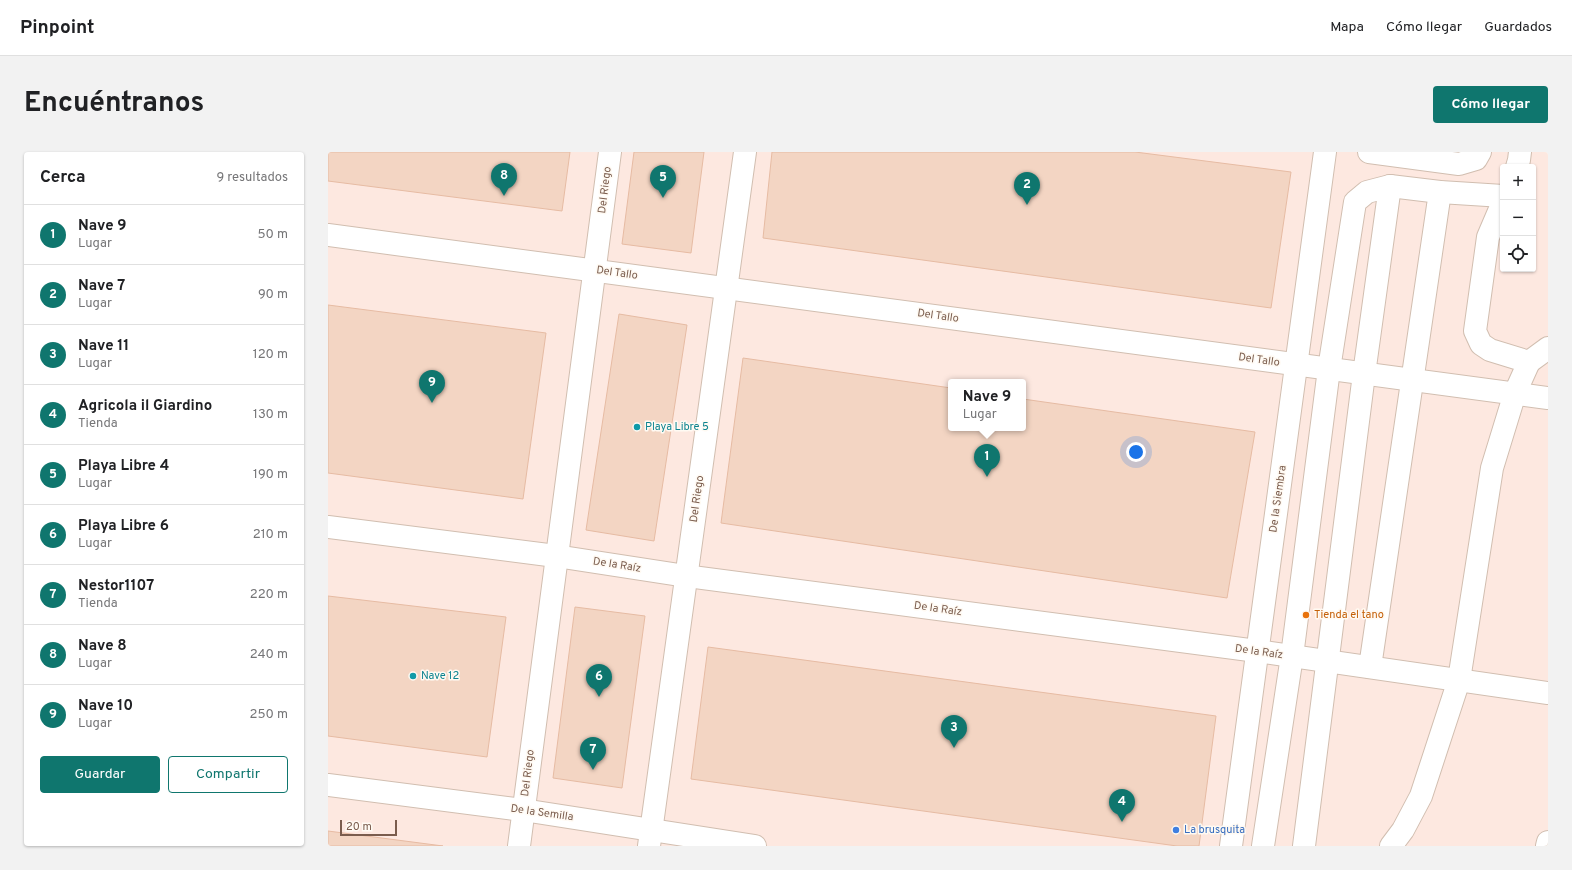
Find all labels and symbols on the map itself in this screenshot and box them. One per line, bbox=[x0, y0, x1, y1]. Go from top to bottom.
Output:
pin: 8 bbox=[491, 163, 517, 196]
pin: 5 bbox=[650, 165, 676, 198]
street label: Del Riego bbox=[595, 166, 615, 214]
pin: 2 bbox=[1014, 172, 1040, 205]
street label: Del Tallo bbox=[595, 263, 639, 283]
street label: Del Tallo bbox=[916, 306, 960, 326]
street label: Del Tallo bbox=[1237, 350, 1281, 370]
pin: 9 bbox=[419, 370, 445, 403]
place label: Playa Libre 5 bbox=[645, 420, 709, 434]
marker: Playa Libre 5 bbox=[632, 422, 642, 432]
your location bbox=[1126, 442, 1146, 462]
pin: 1 bbox=[974, 444, 1000, 477]
street label: De la Siembra bbox=[1266, 464, 1290, 534]
street label: Del Riego bbox=[687, 475, 707, 523]
street label: De la Raíz bbox=[592, 554, 642, 576]
street label: De la Raíz bbox=[913, 599, 963, 619]
place label: Tienda el tano bbox=[1314, 608, 1384, 622]
marker: Tienda el tano bbox=[1301, 610, 1311, 620]
street label: De la Raíz bbox=[1234, 642, 1284, 662]
pin: 6 bbox=[586, 664, 612, 697]
place label: Nave 12 bbox=[421, 669, 459, 683]
marker: Nave 12 bbox=[408, 671, 418, 681]
pin: 3 bbox=[941, 715, 967, 748]
pin: 7 bbox=[580, 737, 606, 770]
street label: Del Riego bbox=[518, 749, 538, 797]
pin: 4 bbox=[1109, 789, 1135, 822]
street label: De la Semilla bbox=[510, 802, 574, 824]
scale bar bbox=[340, 818, 397, 837]
place label: La brusquita bbox=[1184, 823, 1245, 837]
marker: La brusquita bbox=[1171, 825, 1181, 835]

